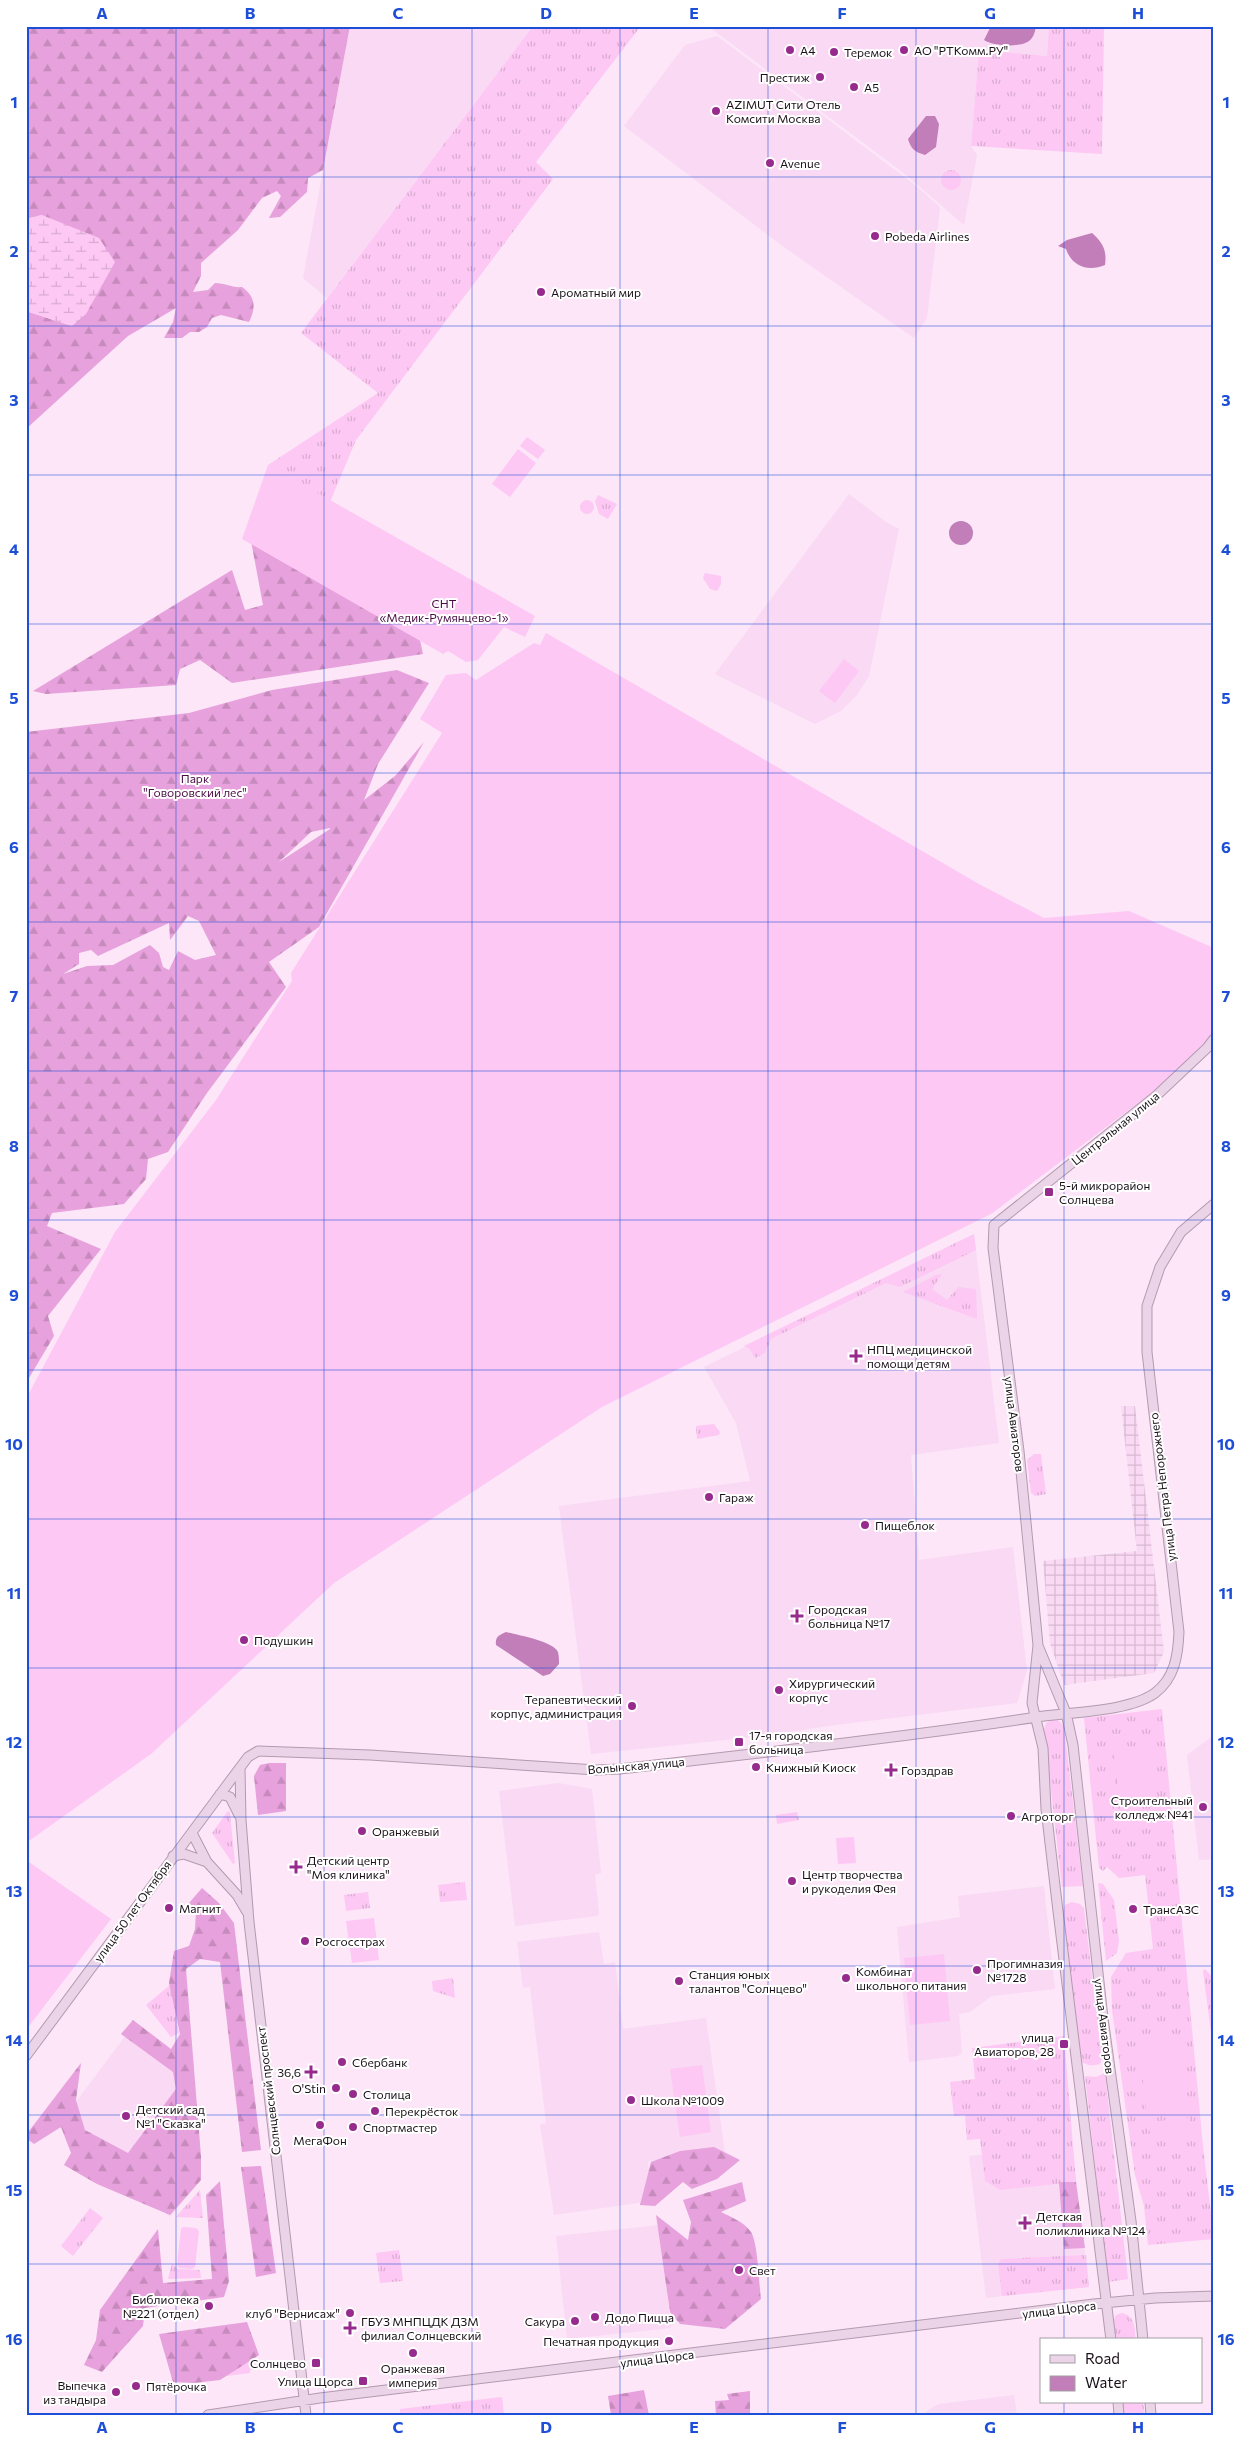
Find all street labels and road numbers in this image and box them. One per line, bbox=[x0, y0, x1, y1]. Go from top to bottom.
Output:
street label: Центральная улица bbox=[1068, 1088, 1162, 1168]
street label: улица Авиаторов bbox=[1002, 1375, 1028, 1473]
street label: улица Петра Непорожнего bbox=[1146, 1412, 1178, 1562]
street label: Волынская улица bbox=[587, 1754, 685, 1776]
street label: улица 50 лет Октября bbox=[90, 1857, 174, 1965]
street label: улица Авиаторов bbox=[1092, 1977, 1118, 2075]
street label: Солнцевский проспект bbox=[253, 2026, 283, 2156]
street label: улица Щорса bbox=[1021, 2298, 1097, 2320]
street label: улица Щорса bbox=[619, 2347, 695, 2369]

